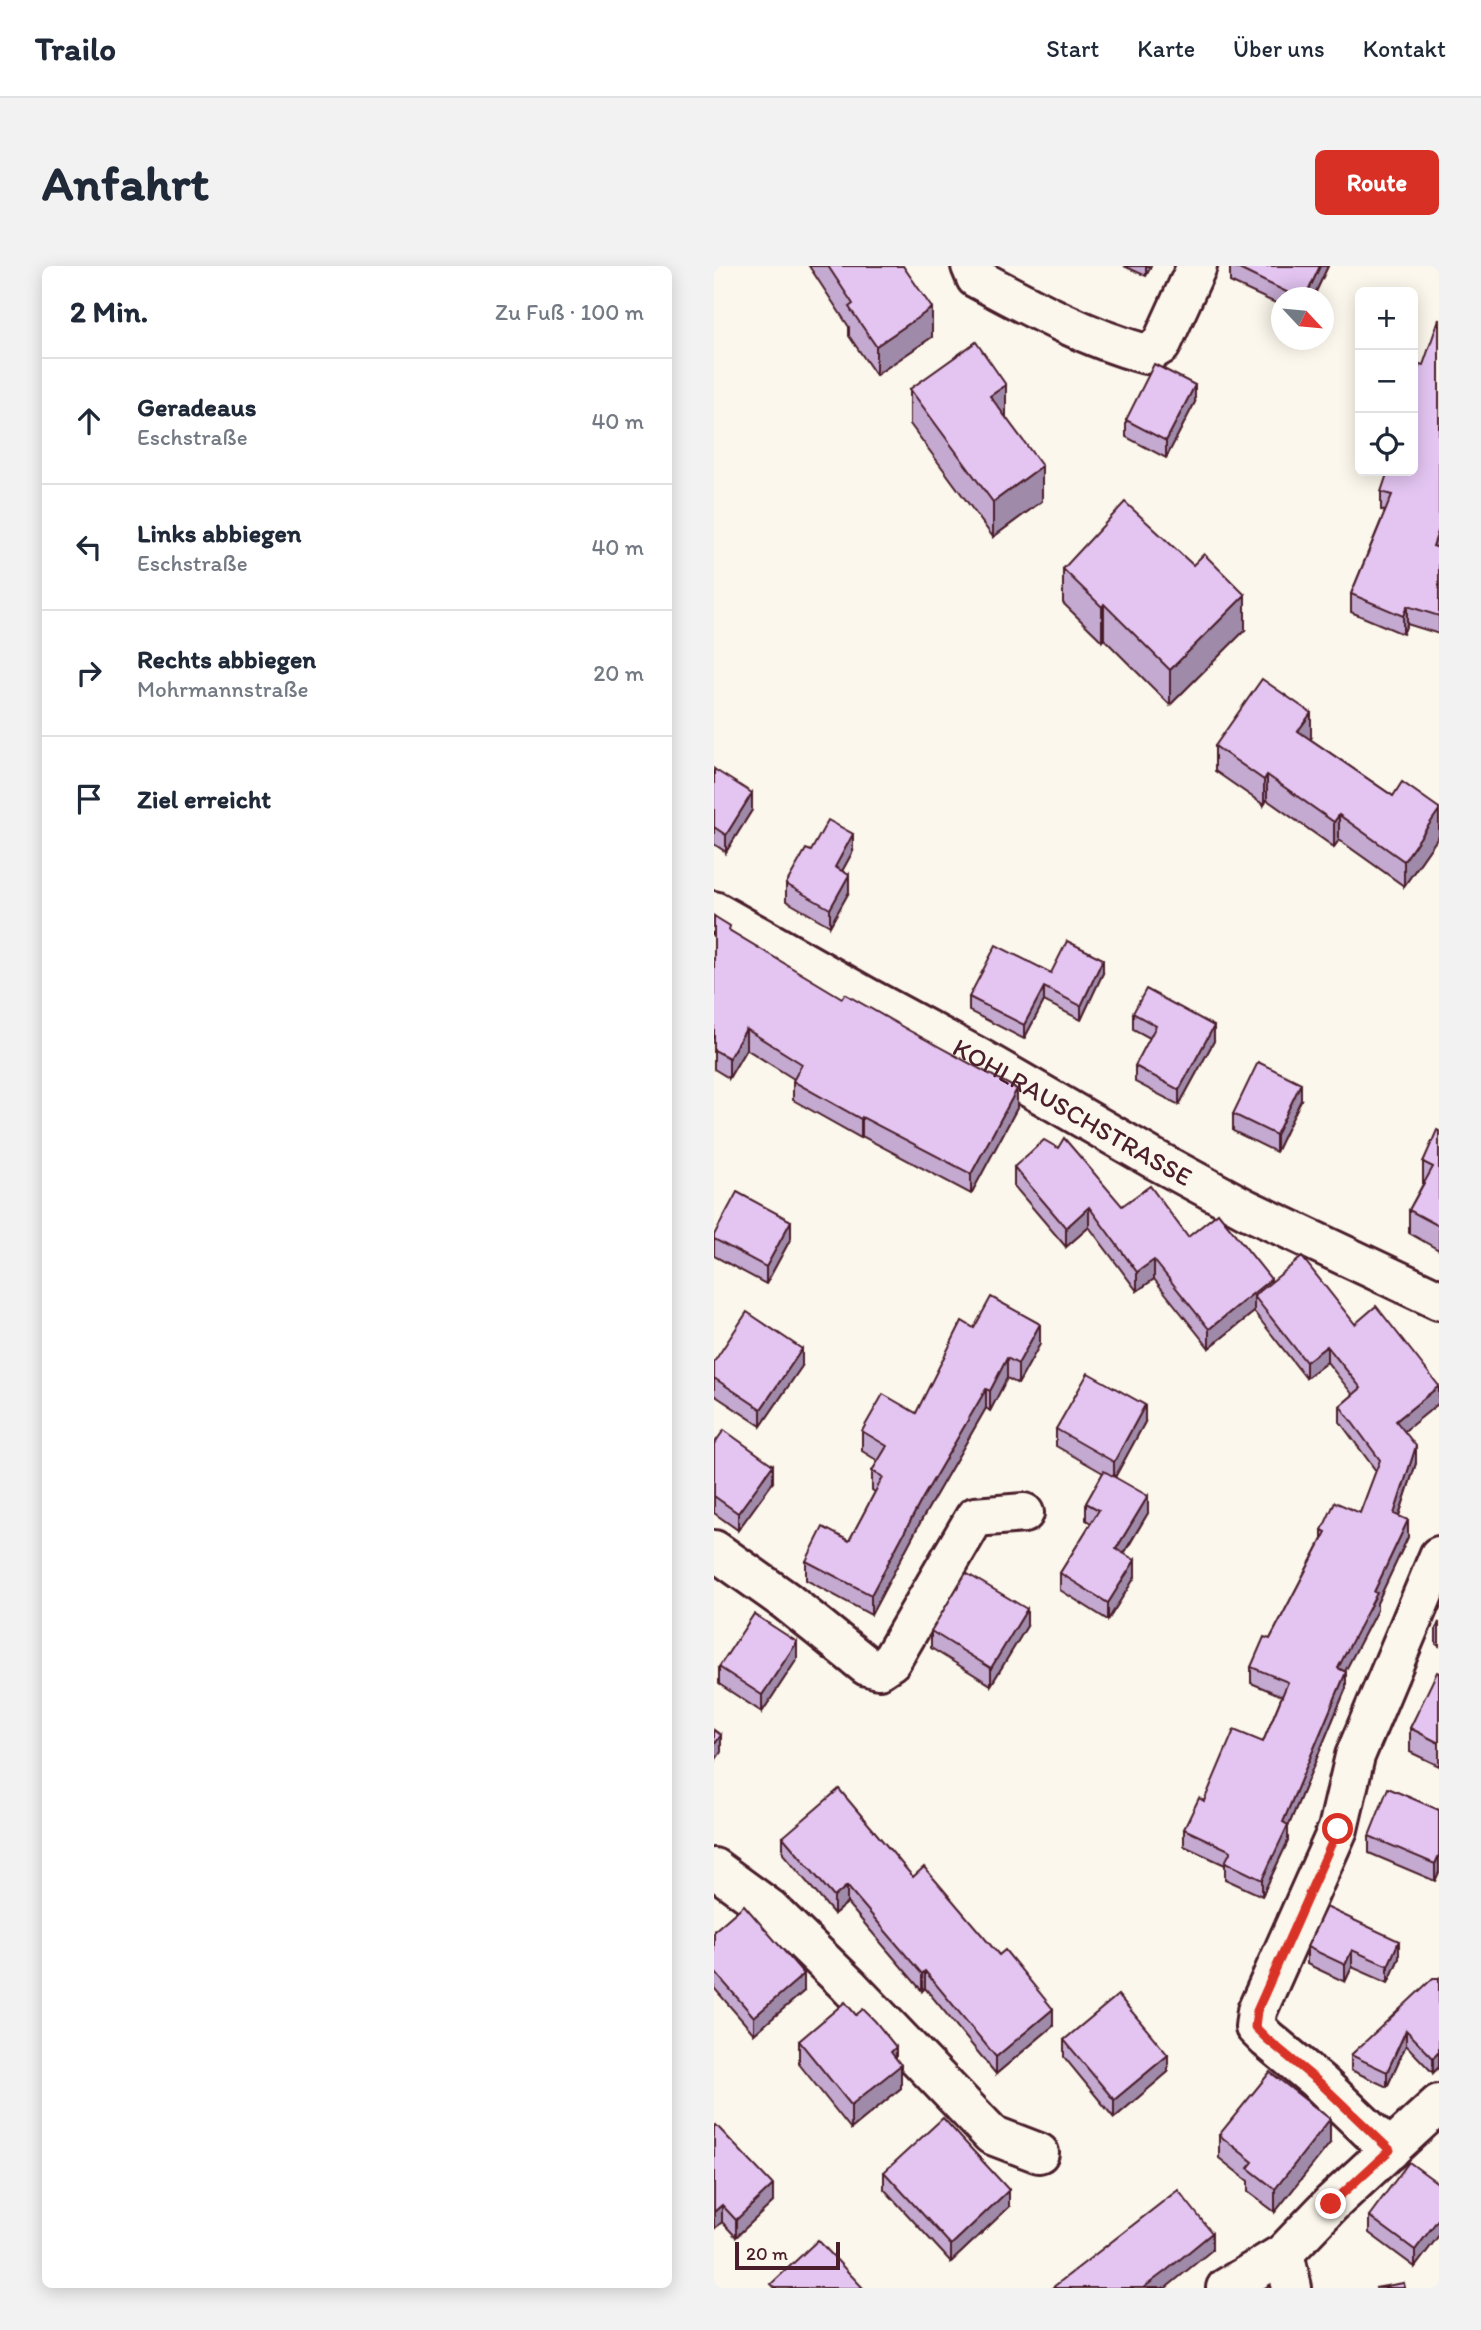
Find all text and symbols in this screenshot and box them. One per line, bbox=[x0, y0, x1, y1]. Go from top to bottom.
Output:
text: Trailo bbox=[35, 29, 116, 68]
text: Start bbox=[1046, 34, 1099, 63]
text: Karte bbox=[1137, 34, 1195, 63]
text: Über uns bbox=[1233, 34, 1325, 63]
text: Kontakt bbox=[1363, 34, 1446, 63]
button: Route bbox=[1315, 150, 1439, 215]
text: Anfahrt bbox=[42, 153, 209, 212]
north arrow bbox=[1271, 287, 1334, 350]
map controls bbox=[1355, 287, 1418, 476]
button: + bbox=[1355, 287, 1418, 350]
text: 2 Min. bbox=[70, 293, 148, 330]
text: Zu Fuß · 100 m bbox=[495, 298, 644, 326]
button: − bbox=[1355, 350, 1418, 413]
text: Geradeaus bbox=[137, 391, 256, 423]
icon: ahead bbox=[70, 402, 108, 440]
text: 40 m bbox=[591, 407, 644, 435]
button: locate bbox=[1355, 413, 1418, 476]
text: Eschstraße bbox=[137, 423, 248, 451]
text: Links abbiegen bbox=[137, 517, 302, 549]
icon: left bbox=[70, 528, 108, 566]
text: 40 m bbox=[591, 533, 644, 561]
text: Eschstraße bbox=[137, 549, 248, 577]
text: Rechts abbiegen bbox=[137, 643, 316, 675]
icon: right bbox=[70, 654, 108, 692]
text: 20 m bbox=[593, 659, 644, 687]
text: Mohrmannstraße bbox=[137, 675, 309, 703]
icon: arrive bbox=[70, 780, 108, 818]
text: Ziel erreicht bbox=[137, 783, 271, 815]
street label: KOHLRAUSCHSTRASSE bbox=[947, 1031, 1198, 1193]
route start bbox=[1322, 1813, 1353, 1844]
route end bbox=[1315, 2188, 1346, 2219]
scale bar bbox=[735, 2239, 840, 2271]
text: 20 m bbox=[746, 2242, 788, 2265]

